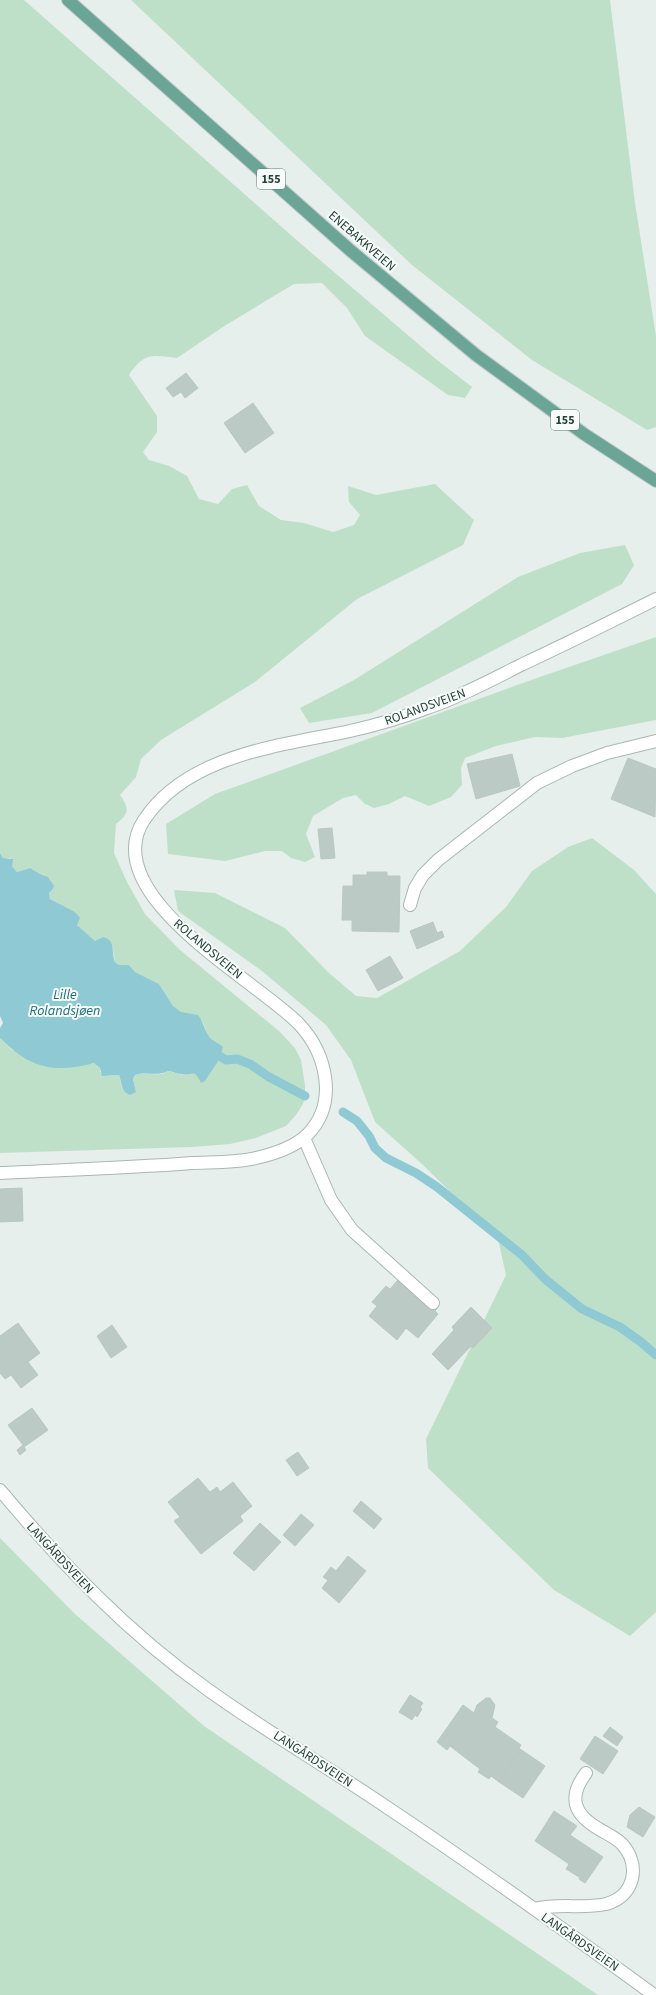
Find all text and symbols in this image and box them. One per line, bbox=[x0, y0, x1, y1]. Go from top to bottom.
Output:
road number: 155 bbox=[257, 169, 285, 189]
street label: ENEBAKKVEIEN bbox=[324, 207, 400, 275]
road number: 155 bbox=[551, 410, 579, 430]
street label: ROLANDSVEIEN bbox=[382, 684, 468, 730]
street label: ROLANDSVEIEN bbox=[170, 915, 246, 983]
water label: Lille Rolandsjøen bbox=[30, 985, 100, 1021]
street label: LANGÅRDSVEIEN bbox=[22, 1518, 98, 1598]
street label: LANGÅRDSVEIEN bbox=[270, 1727, 356, 1791]
street label: LANGÅRDSVEIEN bbox=[537, 1908, 623, 1976]

